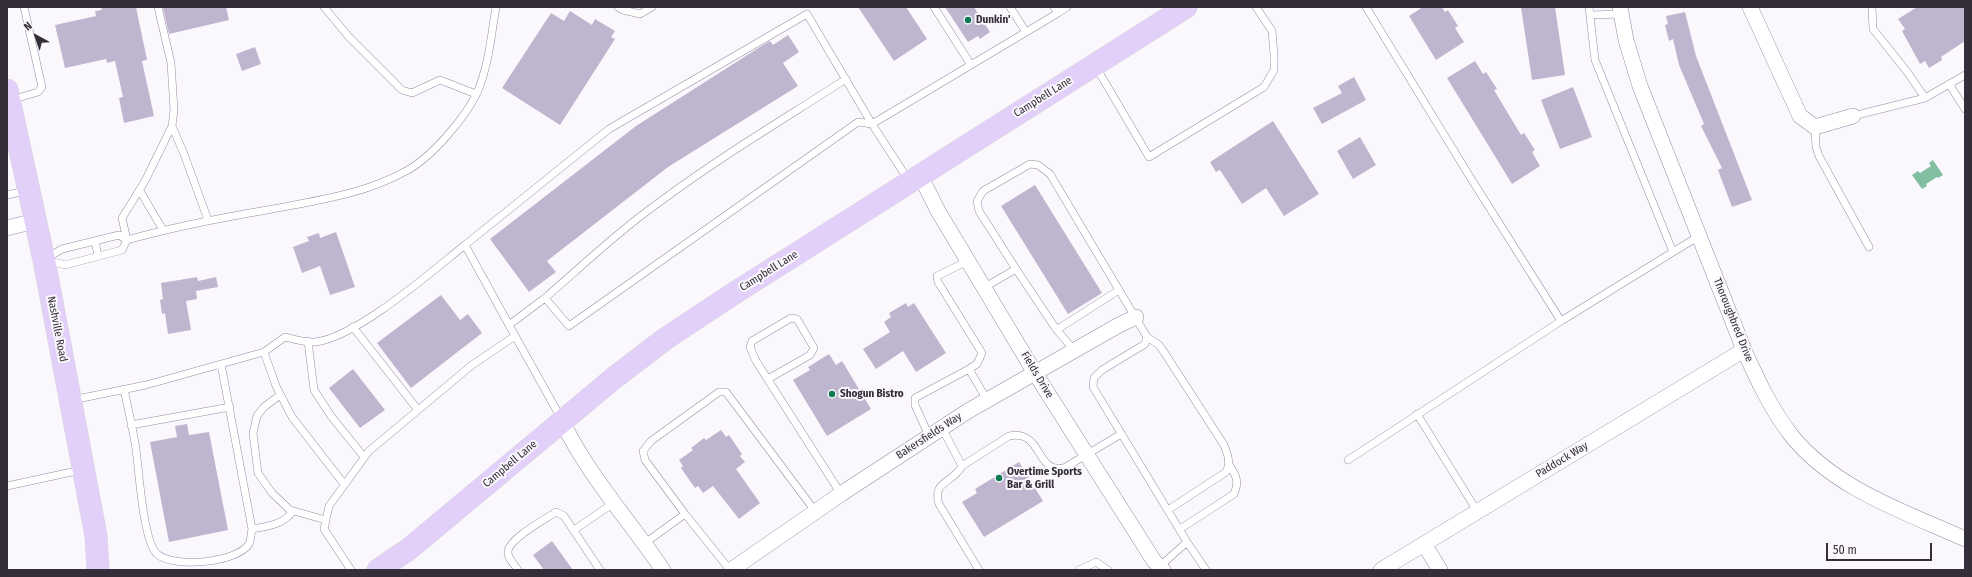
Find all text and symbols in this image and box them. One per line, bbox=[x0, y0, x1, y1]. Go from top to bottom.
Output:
place label: Dunkin' bbox=[976, 13, 1011, 27]
marker: Dunkin' bbox=[963, 15, 973, 25]
north arrow bbox=[16, 16, 56, 56]
text: N bbox=[21, 19, 35, 34]
street label: Campbell Lane bbox=[1011, 74, 1075, 120]
street label: Campbell Lane bbox=[737, 248, 801, 294]
street label: Thoroughbred Drive bbox=[1710, 276, 1756, 364]
street label: Nashville Road bbox=[44, 295, 70, 363]
street label: Fields Drive bbox=[1018, 349, 1056, 401]
place label: Shogun Bistro bbox=[840, 387, 904, 401]
marker: Shogun Bistro bbox=[827, 389, 837, 399]
street label: Bakersfields Way bbox=[894, 410, 964, 462]
street label: Campbell Lane bbox=[480, 438, 540, 490]
street label: Paddock Way bbox=[1533, 439, 1591, 481]
place label: Overtime Sports Bar & Grill bbox=[1007, 465, 1082, 491]
marker: Overtime Sports Bar & Grill bbox=[994, 473, 1004, 483]
scale bar bbox=[1828, 535, 1934, 561]
text: 50 m bbox=[1833, 543, 1857, 557]

